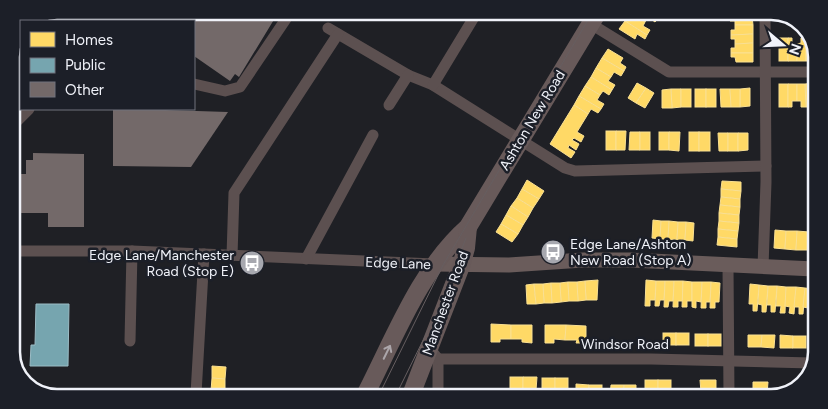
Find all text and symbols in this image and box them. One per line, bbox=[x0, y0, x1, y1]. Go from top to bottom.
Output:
legend bbox=[20, 20, 195, 110]
north arrow bbox=[758, 20, 808, 70]
text: Homes bbox=[65, 31, 113, 49]
text: N bbox=[785, 41, 805, 57]
text: Public bbox=[65, 56, 106, 74]
street label: Ashton New Road bbox=[496, 67, 569, 173]
text: Other bbox=[65, 81, 104, 99]
place label: Edge Lane/Ashton New Road (Stop A) bbox=[570, 236, 692, 269]
bus stop icon: Edge Lane/Ashton New Road (Stop A) bbox=[540, 239, 566, 265]
place label: Edge Lane/Manchester Road (Stop E) bbox=[89, 247, 234, 280]
street label: Manchester Road bbox=[419, 249, 472, 358]
bus stop icon: Edge Lane/Manchester Road (Stop E) bbox=[239, 250, 265, 276]
street label: Edge Lane bbox=[365, 254, 431, 273]
street label: Windsor Road bbox=[581, 336, 669, 353]
one-way arrow bbox=[383, 345, 393, 360]

